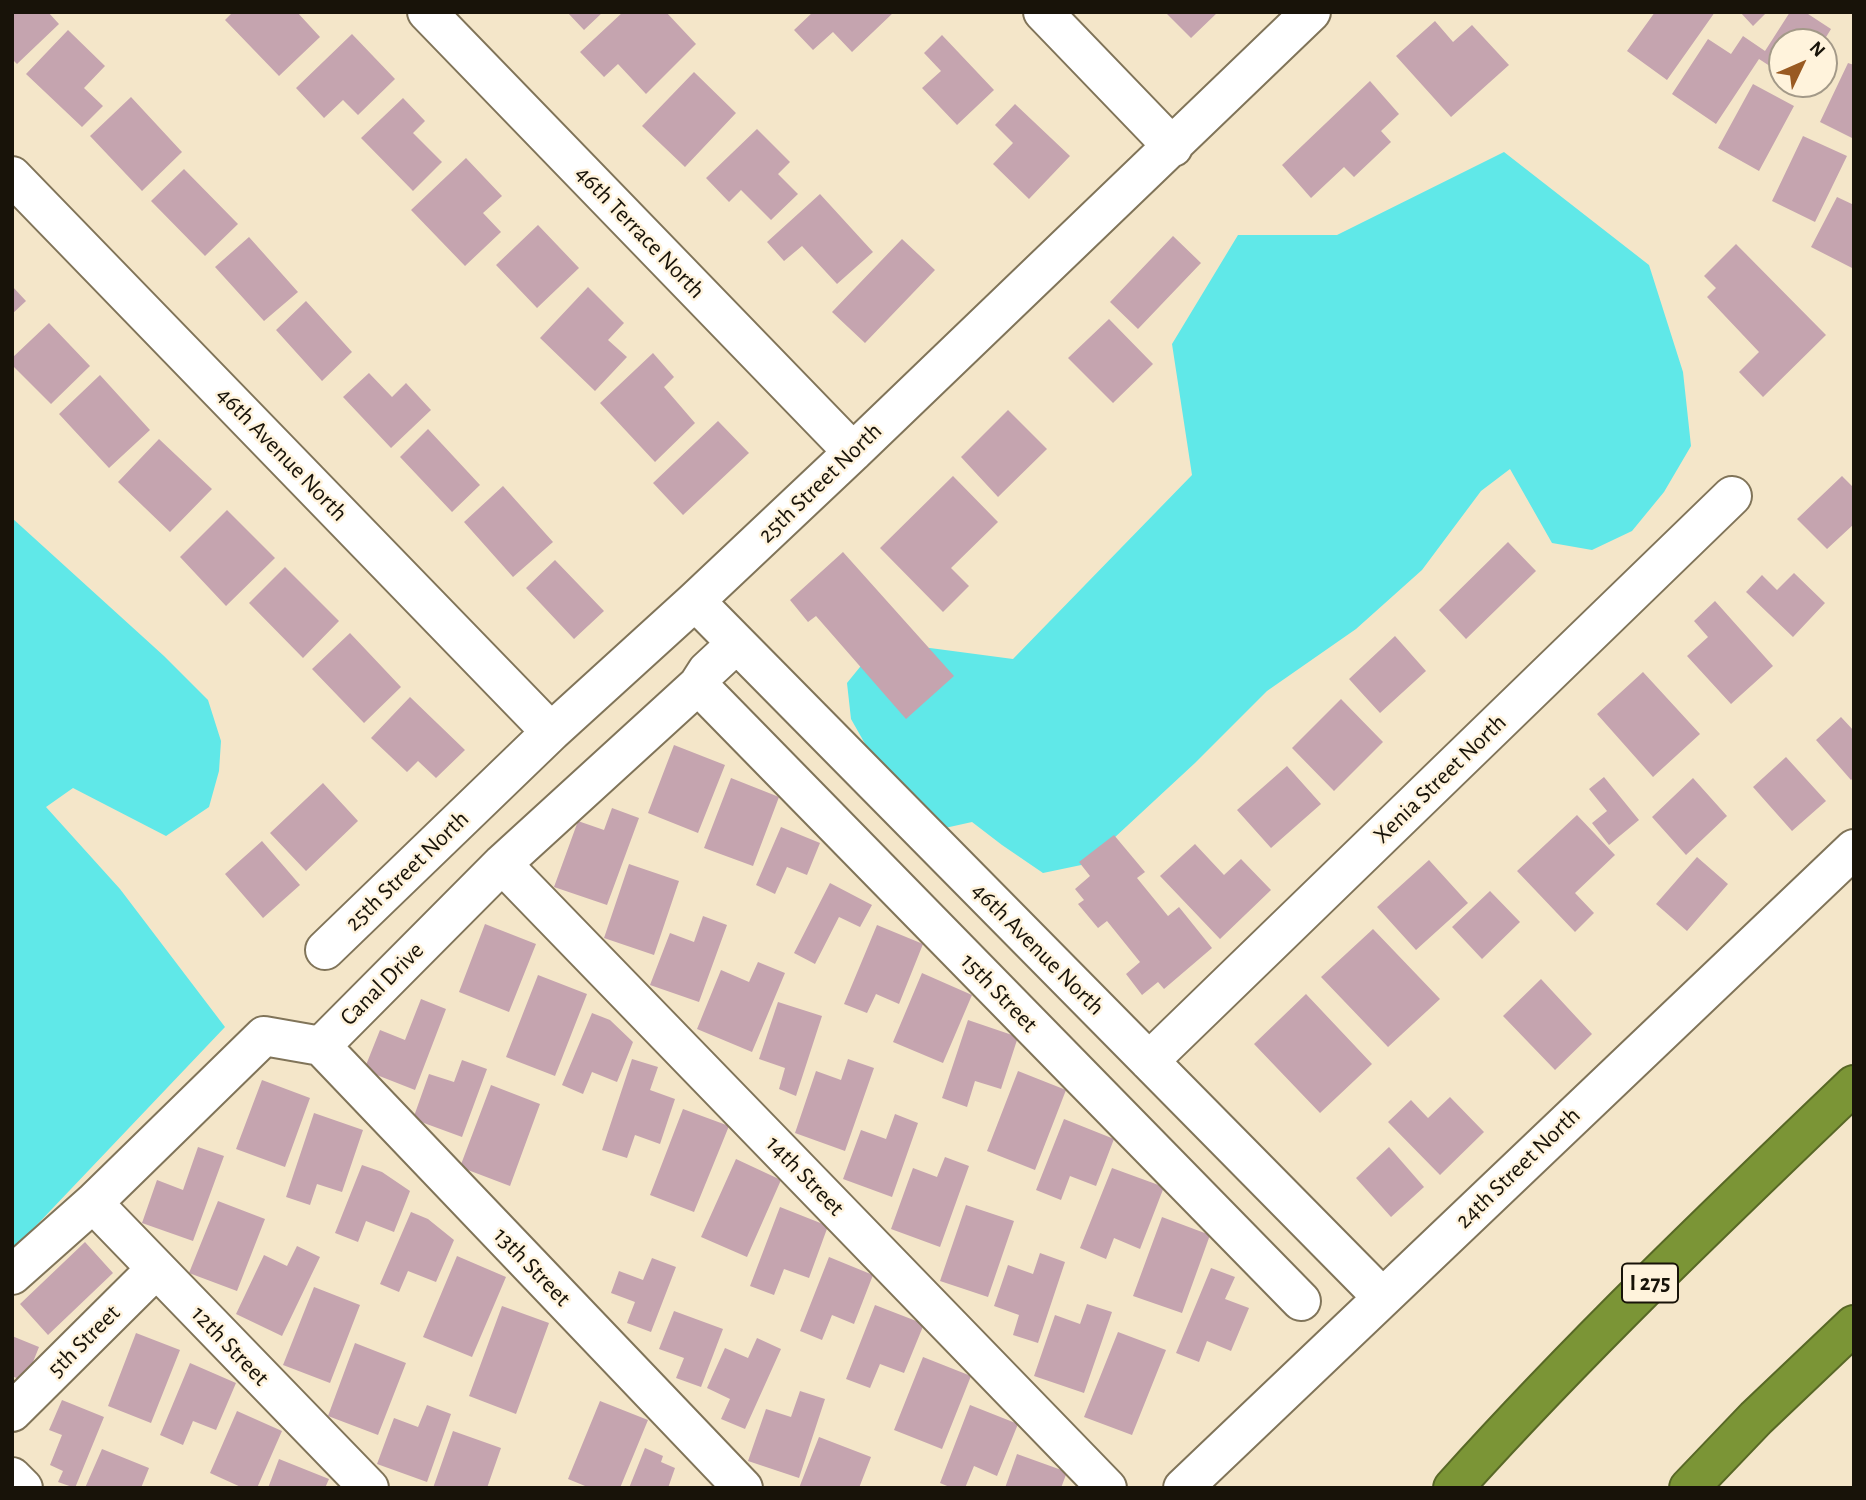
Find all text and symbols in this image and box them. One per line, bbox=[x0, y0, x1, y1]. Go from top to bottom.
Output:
north arrow bbox=[1768, 28, 1838, 98]
text: N bbox=[1806, 38, 1828, 61]
street label: 46th Terrace North bbox=[569, 159, 711, 305]
street label: 46th Avenue North bbox=[210, 381, 354, 527]
street label: 25th Street North bbox=[752, 417, 888, 549]
street label: Xenia Street North bbox=[1367, 708, 1513, 850]
street label: 25th Street North bbox=[339, 805, 475, 937]
street label: 46th Avenue North bbox=[966, 877, 1110, 1021]
street label: Canal Drive bbox=[334, 936, 430, 1032]
street label: 15th Street bbox=[954, 947, 1044, 1039]
street label: 24th Street North bbox=[1450, 1101, 1586, 1235]
street label: 14th Street bbox=[760, 1130, 850, 1222]
street label: 13th Street bbox=[487, 1221, 577, 1313]
road number: I 275 bbox=[1622, 1264, 1678, 1302]
street label: 5th Street bbox=[42, 1299, 126, 1383]
street label: 12th Street bbox=[185, 1300, 275, 1392]

